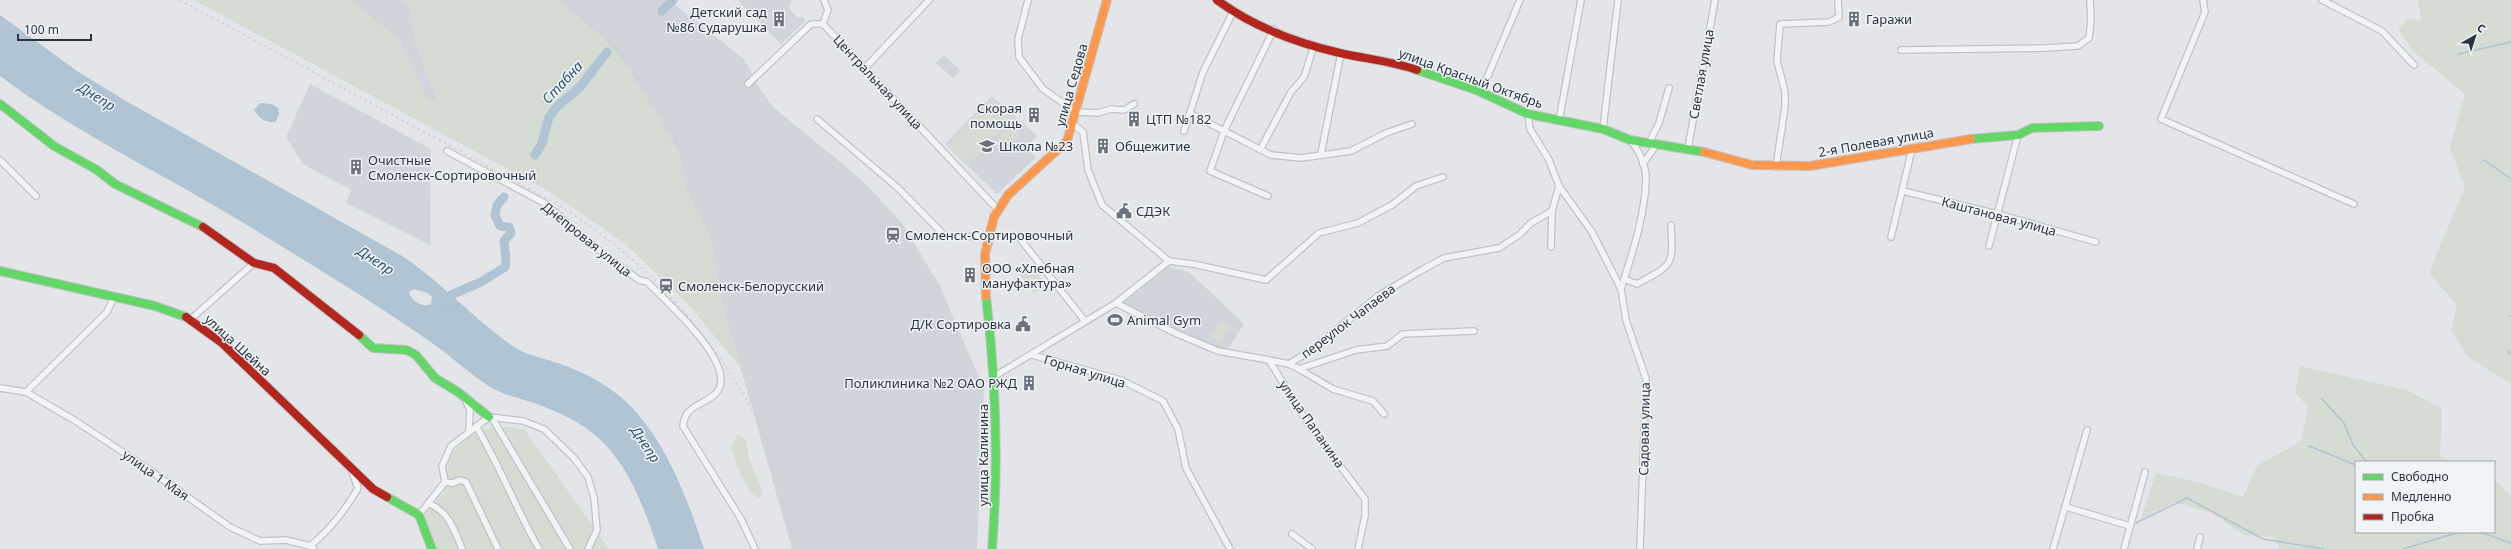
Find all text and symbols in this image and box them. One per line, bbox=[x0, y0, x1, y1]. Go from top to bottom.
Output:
place label: Детский сад №86 Сударушка bbox=[666, 3, 767, 36]
building icon: Детский сад №86 Сударушка bbox=[770, 10, 788, 28]
building icon: Гаражи bbox=[1845, 10, 1863, 28]
place label: Гаражи bbox=[1866, 10, 1912, 28]
scale bar bbox=[18, 16, 91, 42]
north arrow bbox=[2455, 16, 2495, 56]
text: С bbox=[2474, 20, 2489, 36]
text: 100 m bbox=[24, 21, 59, 38]
street label: Светлая улица bbox=[1684, 28, 1718, 120]
street label: Центральная улица bbox=[829, 31, 927, 133]
street label: улица Седова bbox=[1051, 41, 1091, 129]
street label: улица Красный Октябрь bbox=[1396, 43, 1546, 113]
water label: Стабна bbox=[537, 56, 587, 107]
water label: Днепр bbox=[73, 76, 119, 115]
place label: Скорая помощь bbox=[970, 99, 1022, 132]
building icon: Скорая помощь bbox=[1025, 106, 1043, 124]
building icon: ЦТП №182 bbox=[1125, 110, 1143, 128]
place label: ЦТП №182 bbox=[1146, 110, 1211, 128]
street label: 2-я Полевая улица bbox=[1817, 123, 1935, 161]
school or university icon: Школа №23 bbox=[978, 137, 996, 155]
place label: Школа №23 bbox=[999, 137, 1073, 155]
building icon: Общежитие bbox=[1094, 137, 1112, 155]
place label: Общежитие bbox=[1115, 137, 1190, 155]
place label: Очистные Смоленск-Сортировочный bbox=[368, 151, 536, 184]
building icon: Очистные Смоленск-Сортировочный bbox=[347, 158, 365, 176]
street label: Каштановая улица bbox=[1940, 192, 2058, 240]
street label: Днепровая улица bbox=[538, 197, 636, 281]
public building icon: СДЭК bbox=[1115, 202, 1133, 220]
place label: СДЭК bbox=[1136, 202, 1170, 220]
station icon: Смоленск-Сортировочный bbox=[884, 226, 902, 244]
place label: Смоленск-Сортировочный bbox=[905, 226, 1073, 244]
water label: Днепр bbox=[352, 240, 398, 279]
place label: ООО «Хлебная мануфактура» bbox=[982, 259, 1075, 292]
building icon: ООО «Хлебная мануфактура» bbox=[961, 266, 979, 284]
station icon: Смоленск-Белорусский bbox=[657, 277, 675, 295]
place label: Смоленск-Белорусский bbox=[678, 277, 824, 295]
street label: переулок Чапаева bbox=[1297, 279, 1399, 363]
street label: улица Шейна bbox=[201, 310, 275, 380]
sports icon: Animal Gym bbox=[1106, 311, 1124, 329]
place label: Animal Gym bbox=[1127, 311, 1201, 329]
place label: Д/К Сортировка bbox=[910, 315, 1011, 333]
public building icon: Д/К Сортировка bbox=[1014, 315, 1032, 333]
street label: Горная улица bbox=[1042, 350, 1128, 392]
place label: Поликлиника №2 ОАО РЖД bbox=[844, 374, 1018, 392]
building icon: Поликлиника №2 ОАО РЖД bbox=[1020, 374, 1038, 392]
street label: улица Папанина bbox=[1275, 376, 1349, 472]
street label: Садовая улица bbox=[1634, 382, 1654, 476]
street label: улица Калинина bbox=[974, 404, 992, 506]
water label: Днепр bbox=[626, 420, 665, 466]
street label: улица 1 Мая bbox=[119, 445, 193, 505]
legend bbox=[2355, 461, 2495, 533]
text: Свободно bbox=[2391, 468, 2449, 485]
text: Медленно bbox=[2391, 488, 2451, 505]
text: Пробка bbox=[2391, 508, 2434, 525]

